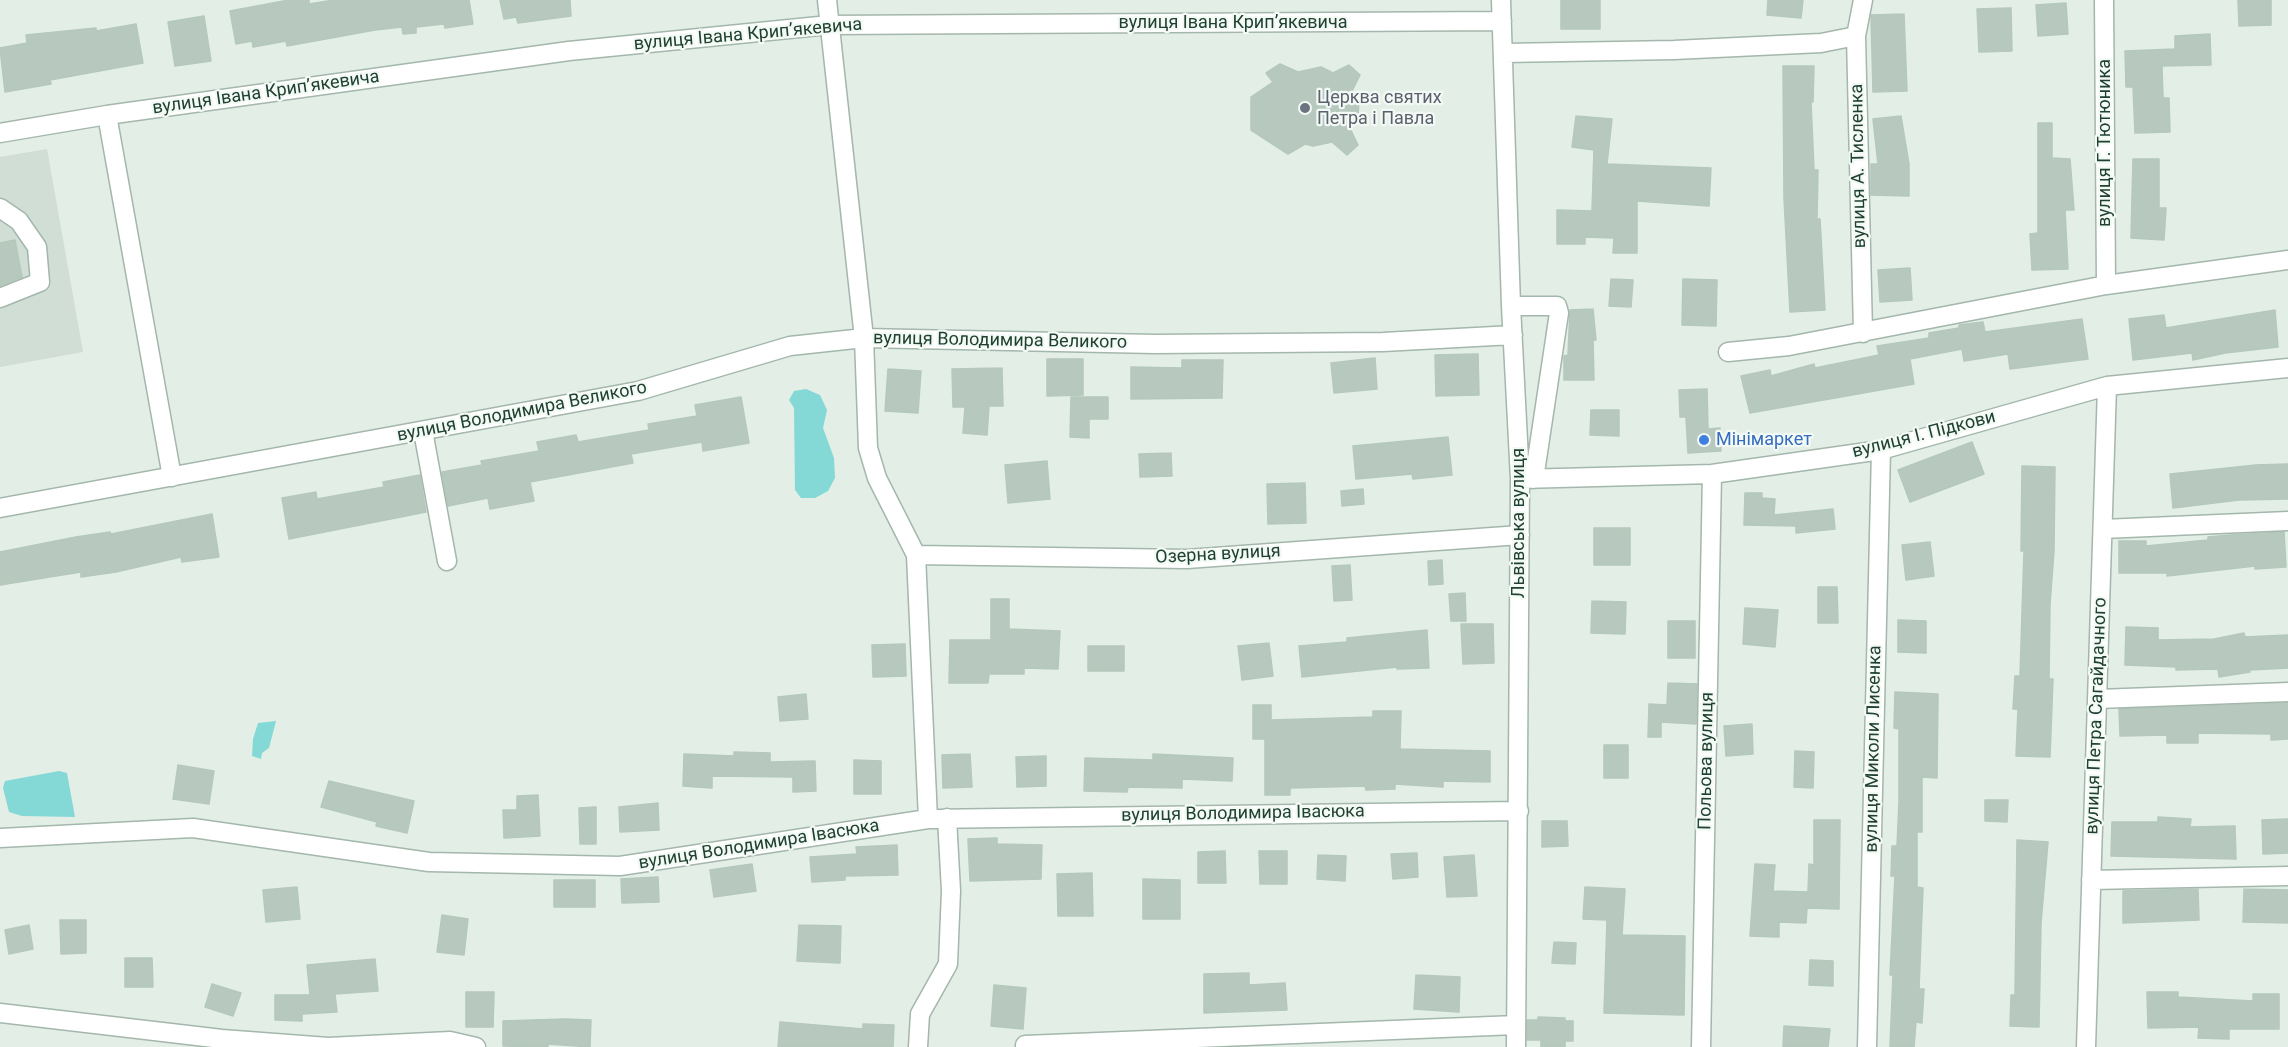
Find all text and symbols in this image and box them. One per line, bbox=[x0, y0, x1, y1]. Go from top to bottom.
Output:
street label: вулиця Івана Крипʼякевича bbox=[1118, 12, 1348, 34]
street label: вулиця Івана Крипʼякевича bbox=[633, 14, 863, 56]
street label: вулиця Г. Тютюника bbox=[2094, 59, 2116, 227]
street label: вулиця Івана Крипʼякевича bbox=[151, 66, 381, 120]
street label: вулиця А. Тисленка bbox=[1847, 83, 1871, 249]
place label: Церква святих Петра і Павла bbox=[1317, 87, 1442, 130]
marker: Церква святих Петра і Павла bbox=[1298, 101, 1312, 115]
street label: вулиця Володимира Великого bbox=[873, 328, 1127, 354]
street label: вулиця Володимира Великого bbox=[395, 377, 649, 447]
street label: вулиця І. Підкови bbox=[1850, 407, 1998, 463]
place label: Мінімаркет bbox=[1716, 429, 1812, 451]
marker: Мінімаркет bbox=[1697, 433, 1711, 447]
street label: Львівська вулиця bbox=[1508, 448, 1530, 598]
street label: Озерна вулиця bbox=[1155, 541, 1281, 569]
street label: вулиця Петра Сагайдачного bbox=[2082, 597, 2112, 835]
street label: вулиця Миколи Лисенка bbox=[1861, 645, 1887, 853]
street label: Польова вулиця bbox=[1695, 692, 1719, 830]
street label: вулиця Володимира Івасюка bbox=[1121, 801, 1365, 827]
street label: вулиця Володимира Івасюка bbox=[637, 815, 881, 875]

